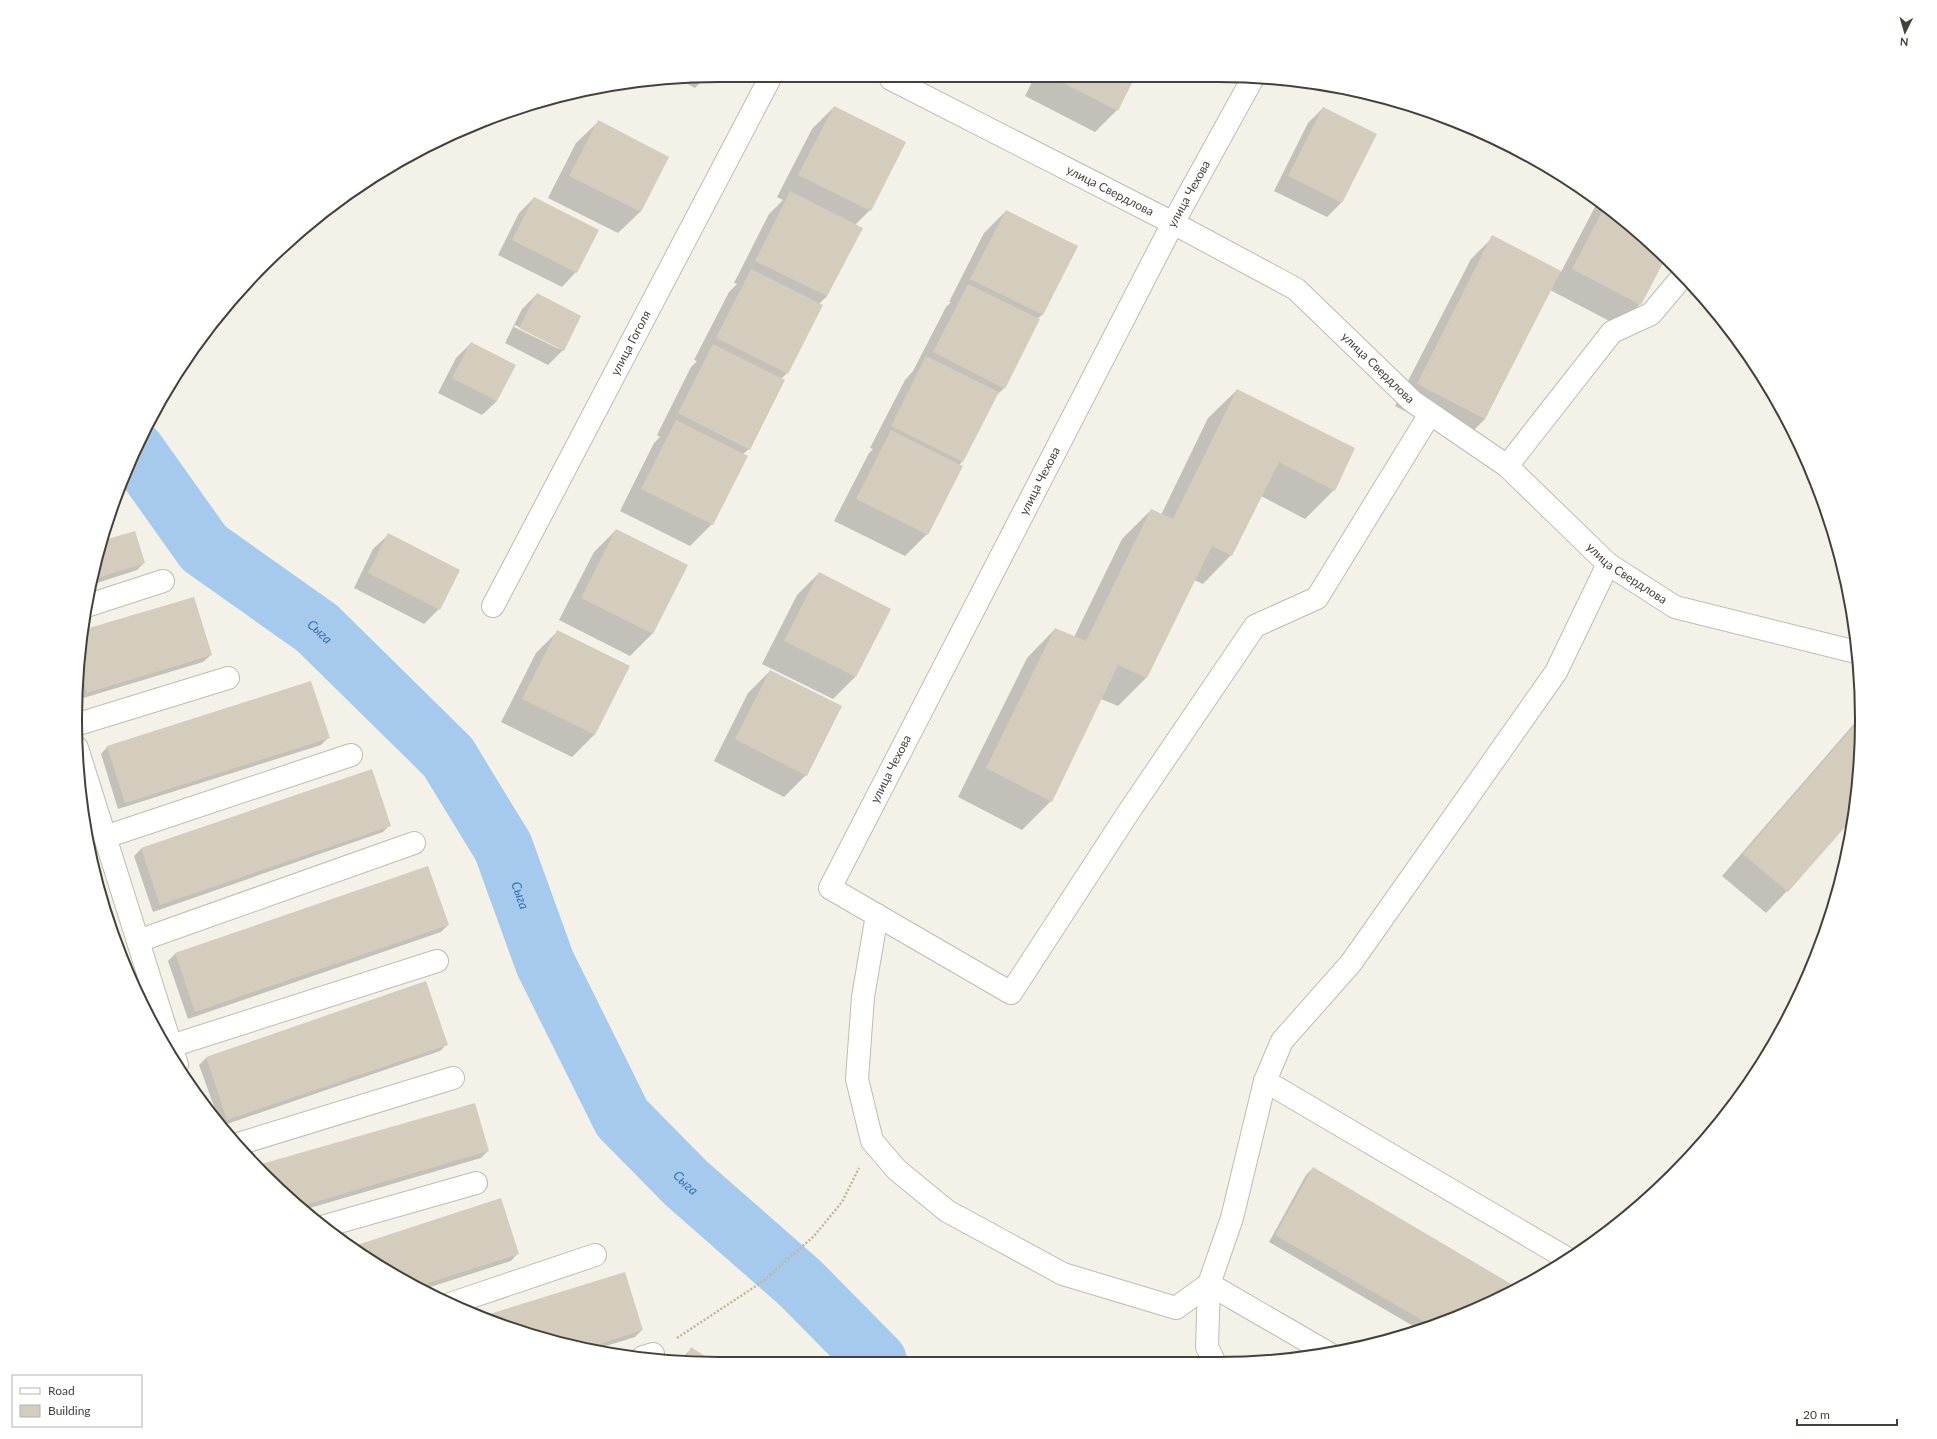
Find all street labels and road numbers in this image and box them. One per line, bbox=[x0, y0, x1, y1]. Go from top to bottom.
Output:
street label: улица Чехова bbox=[1164, 158, 1213, 230]
street label: улица Свердлова bbox=[1064, 162, 1156, 219]
street label: улица Гоголя bbox=[607, 308, 654, 378]
street label: улица Свердлова bbox=[1338, 329, 1418, 406]
street label: улица Чехова bbox=[1016, 444, 1063, 517]
street label: улица Свердлова bbox=[1584, 539, 1670, 607]
street label: улица Чехова bbox=[867, 732, 914, 805]

